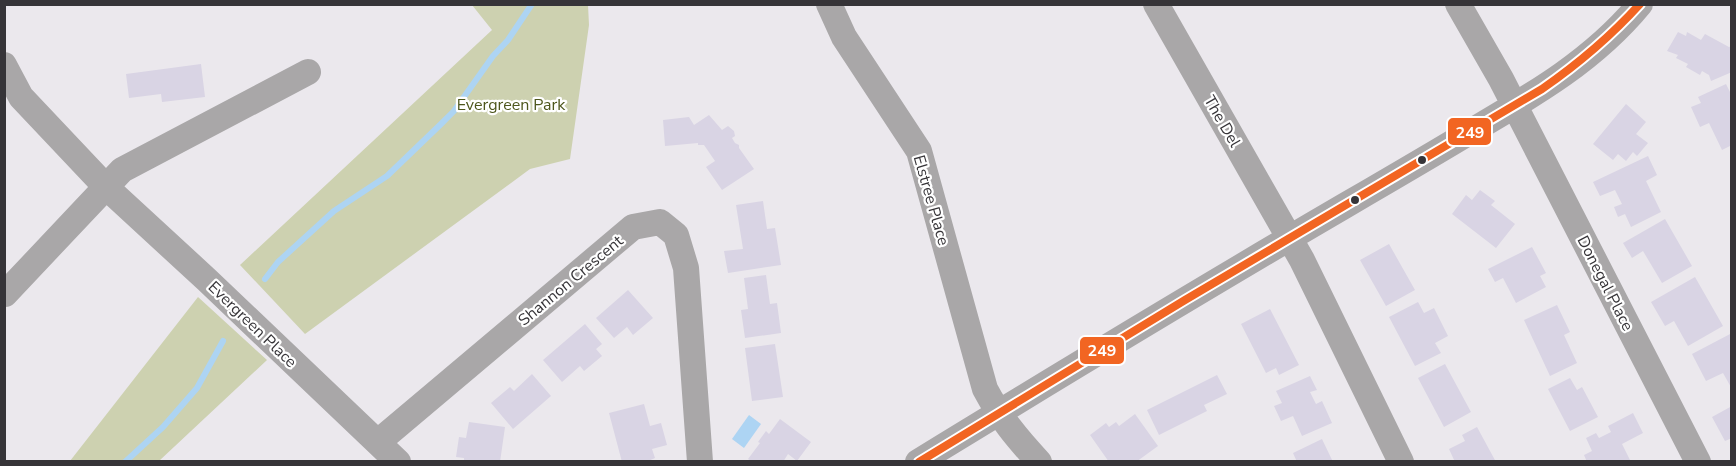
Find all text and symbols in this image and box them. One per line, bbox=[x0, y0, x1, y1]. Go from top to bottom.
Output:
street label: The Del bbox=[1198, 92, 1246, 152]
park label: Evergreen Park bbox=[457, 94, 566, 116]
line badge: 249 bbox=[1447, 117, 1492, 146]
text: 249 bbox=[1456, 122, 1484, 144]
street label: Elstree Place bbox=[908, 153, 954, 248]
unlabelled marker bbox=[1416, 154, 1428, 166]
unlabelled marker bbox=[1349, 194, 1361, 206]
street label: Shannon Crescent bbox=[513, 230, 628, 331]
street label: Donegal Place bbox=[1572, 232, 1639, 335]
street label: Evergreen Place bbox=[203, 277, 302, 373]
line badge: 249 bbox=[1079, 336, 1125, 365]
text: 249 bbox=[1088, 340, 1116, 362]

